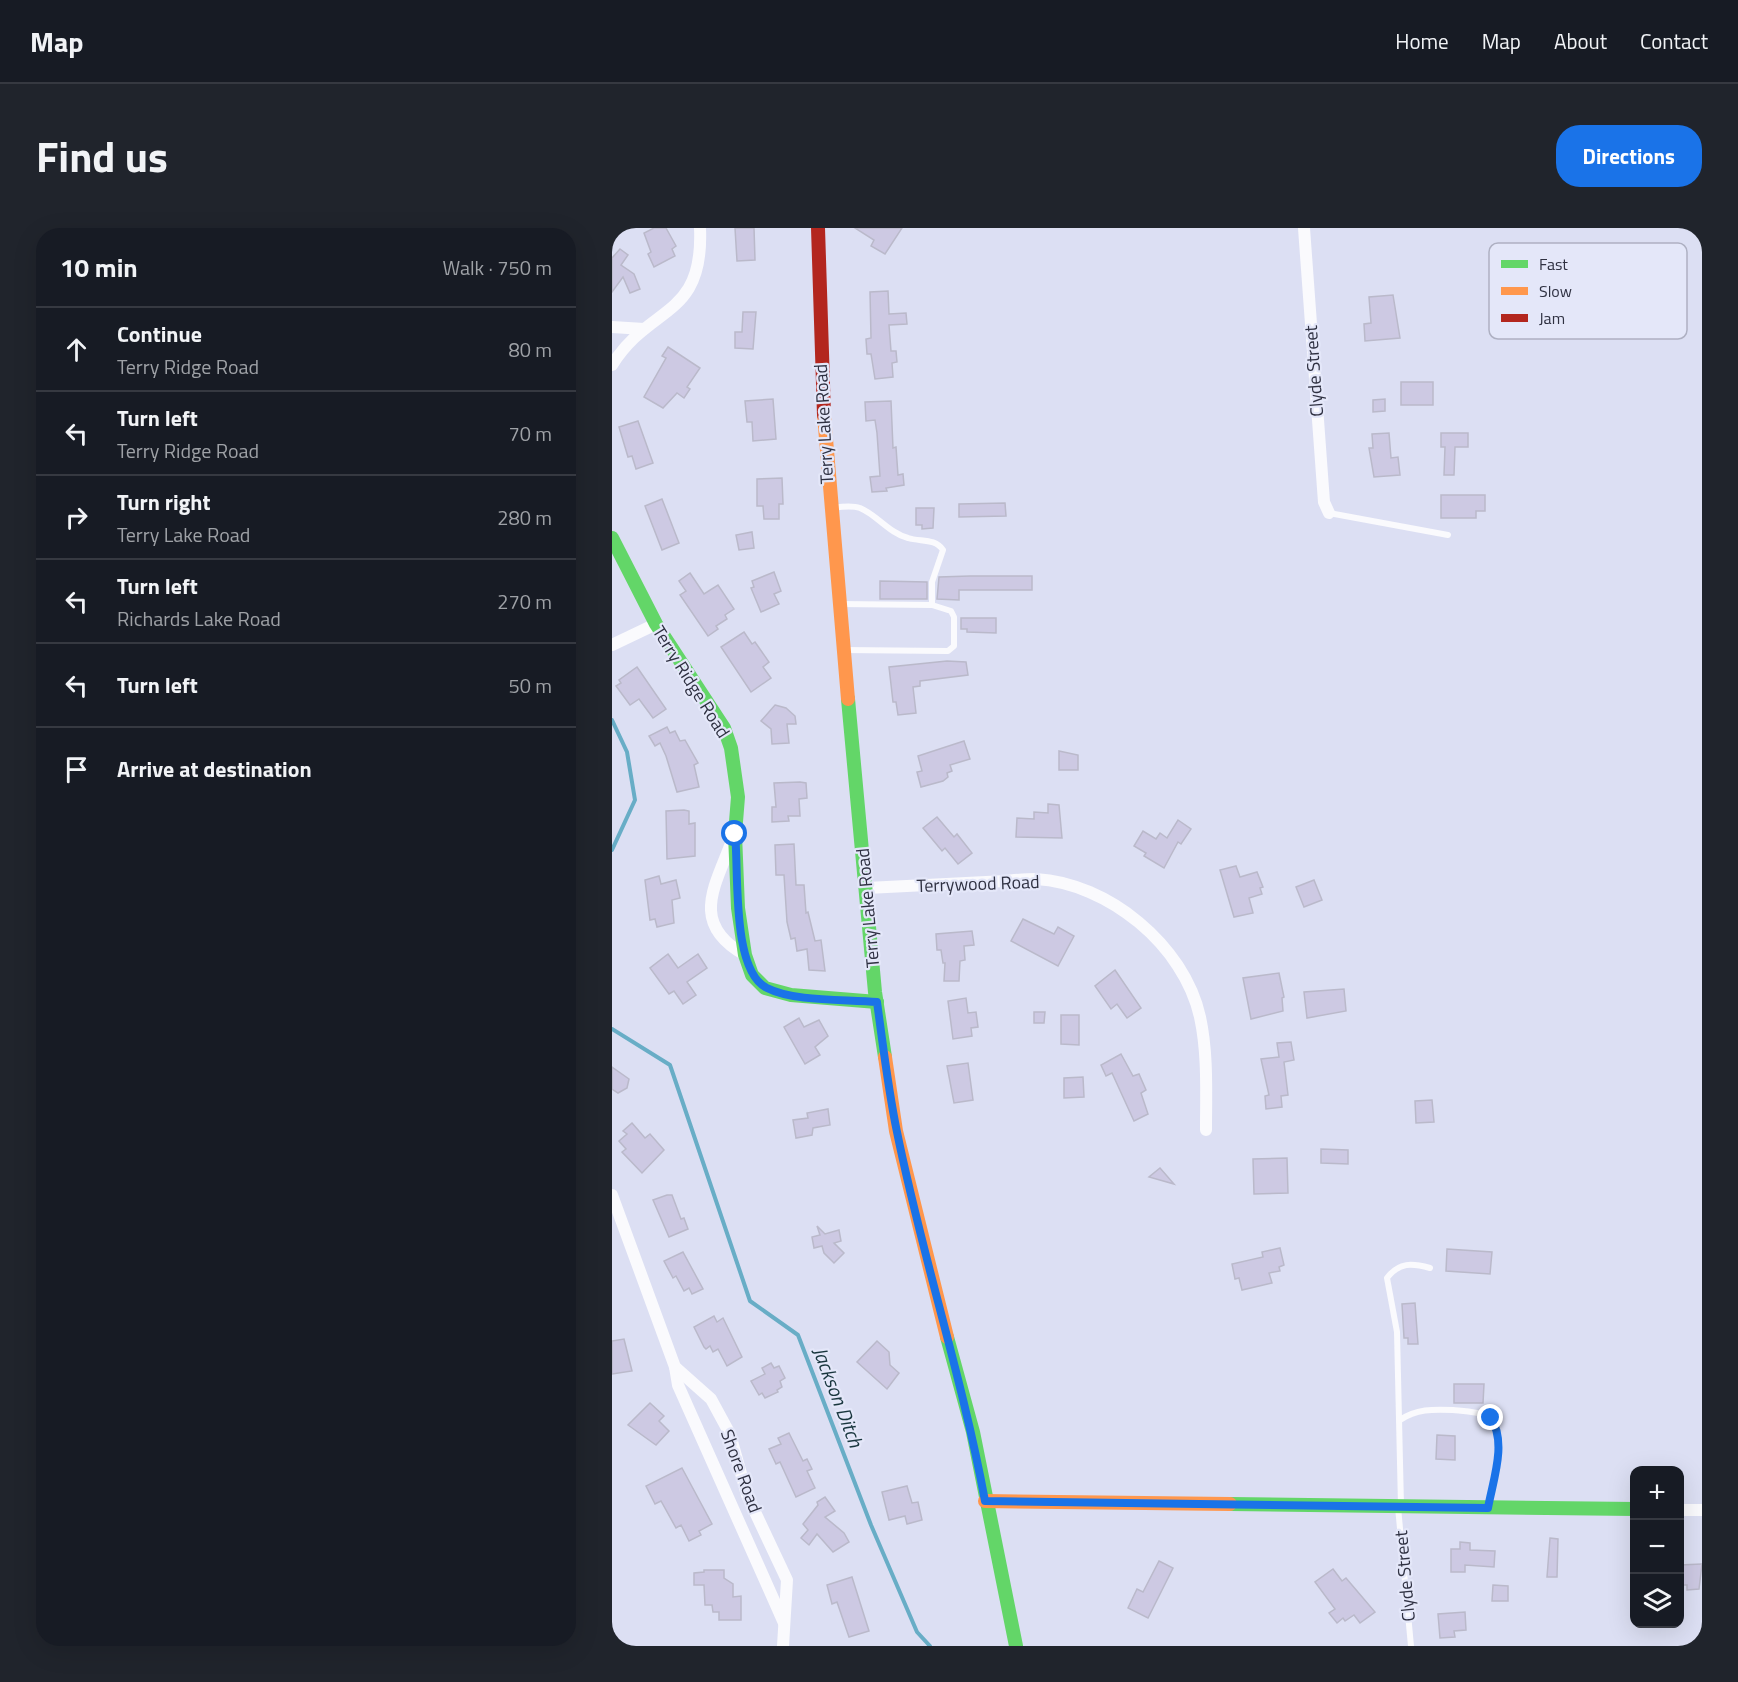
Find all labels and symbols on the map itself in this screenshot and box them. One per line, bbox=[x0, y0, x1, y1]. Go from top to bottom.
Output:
legend bbox=[1489, 243, 1687, 339]
text: Fast bbox=[1539, 252, 1568, 276]
text: Slow bbox=[1539, 279, 1572, 303]
text: Jam bbox=[1539, 306, 1565, 330]
street label: Clyde Street bbox=[1297, 324, 1330, 418]
street label: Terry Lake Road bbox=[807, 363, 840, 485]
street label: Terry Ridge Road bbox=[646, 620, 737, 743]
route start bbox=[721, 820, 747, 846]
street label: Terry Lake Road bbox=[849, 847, 886, 969]
street label: Terrywood Road bbox=[916, 868, 1040, 899]
water label: Jackson Ditch bbox=[805, 1342, 872, 1453]
route end bbox=[1477, 1404, 1503, 1430]
street label: Shore Road bbox=[714, 1425, 769, 1516]
street label: Clyde Street bbox=[1387, 1529, 1422, 1623]

